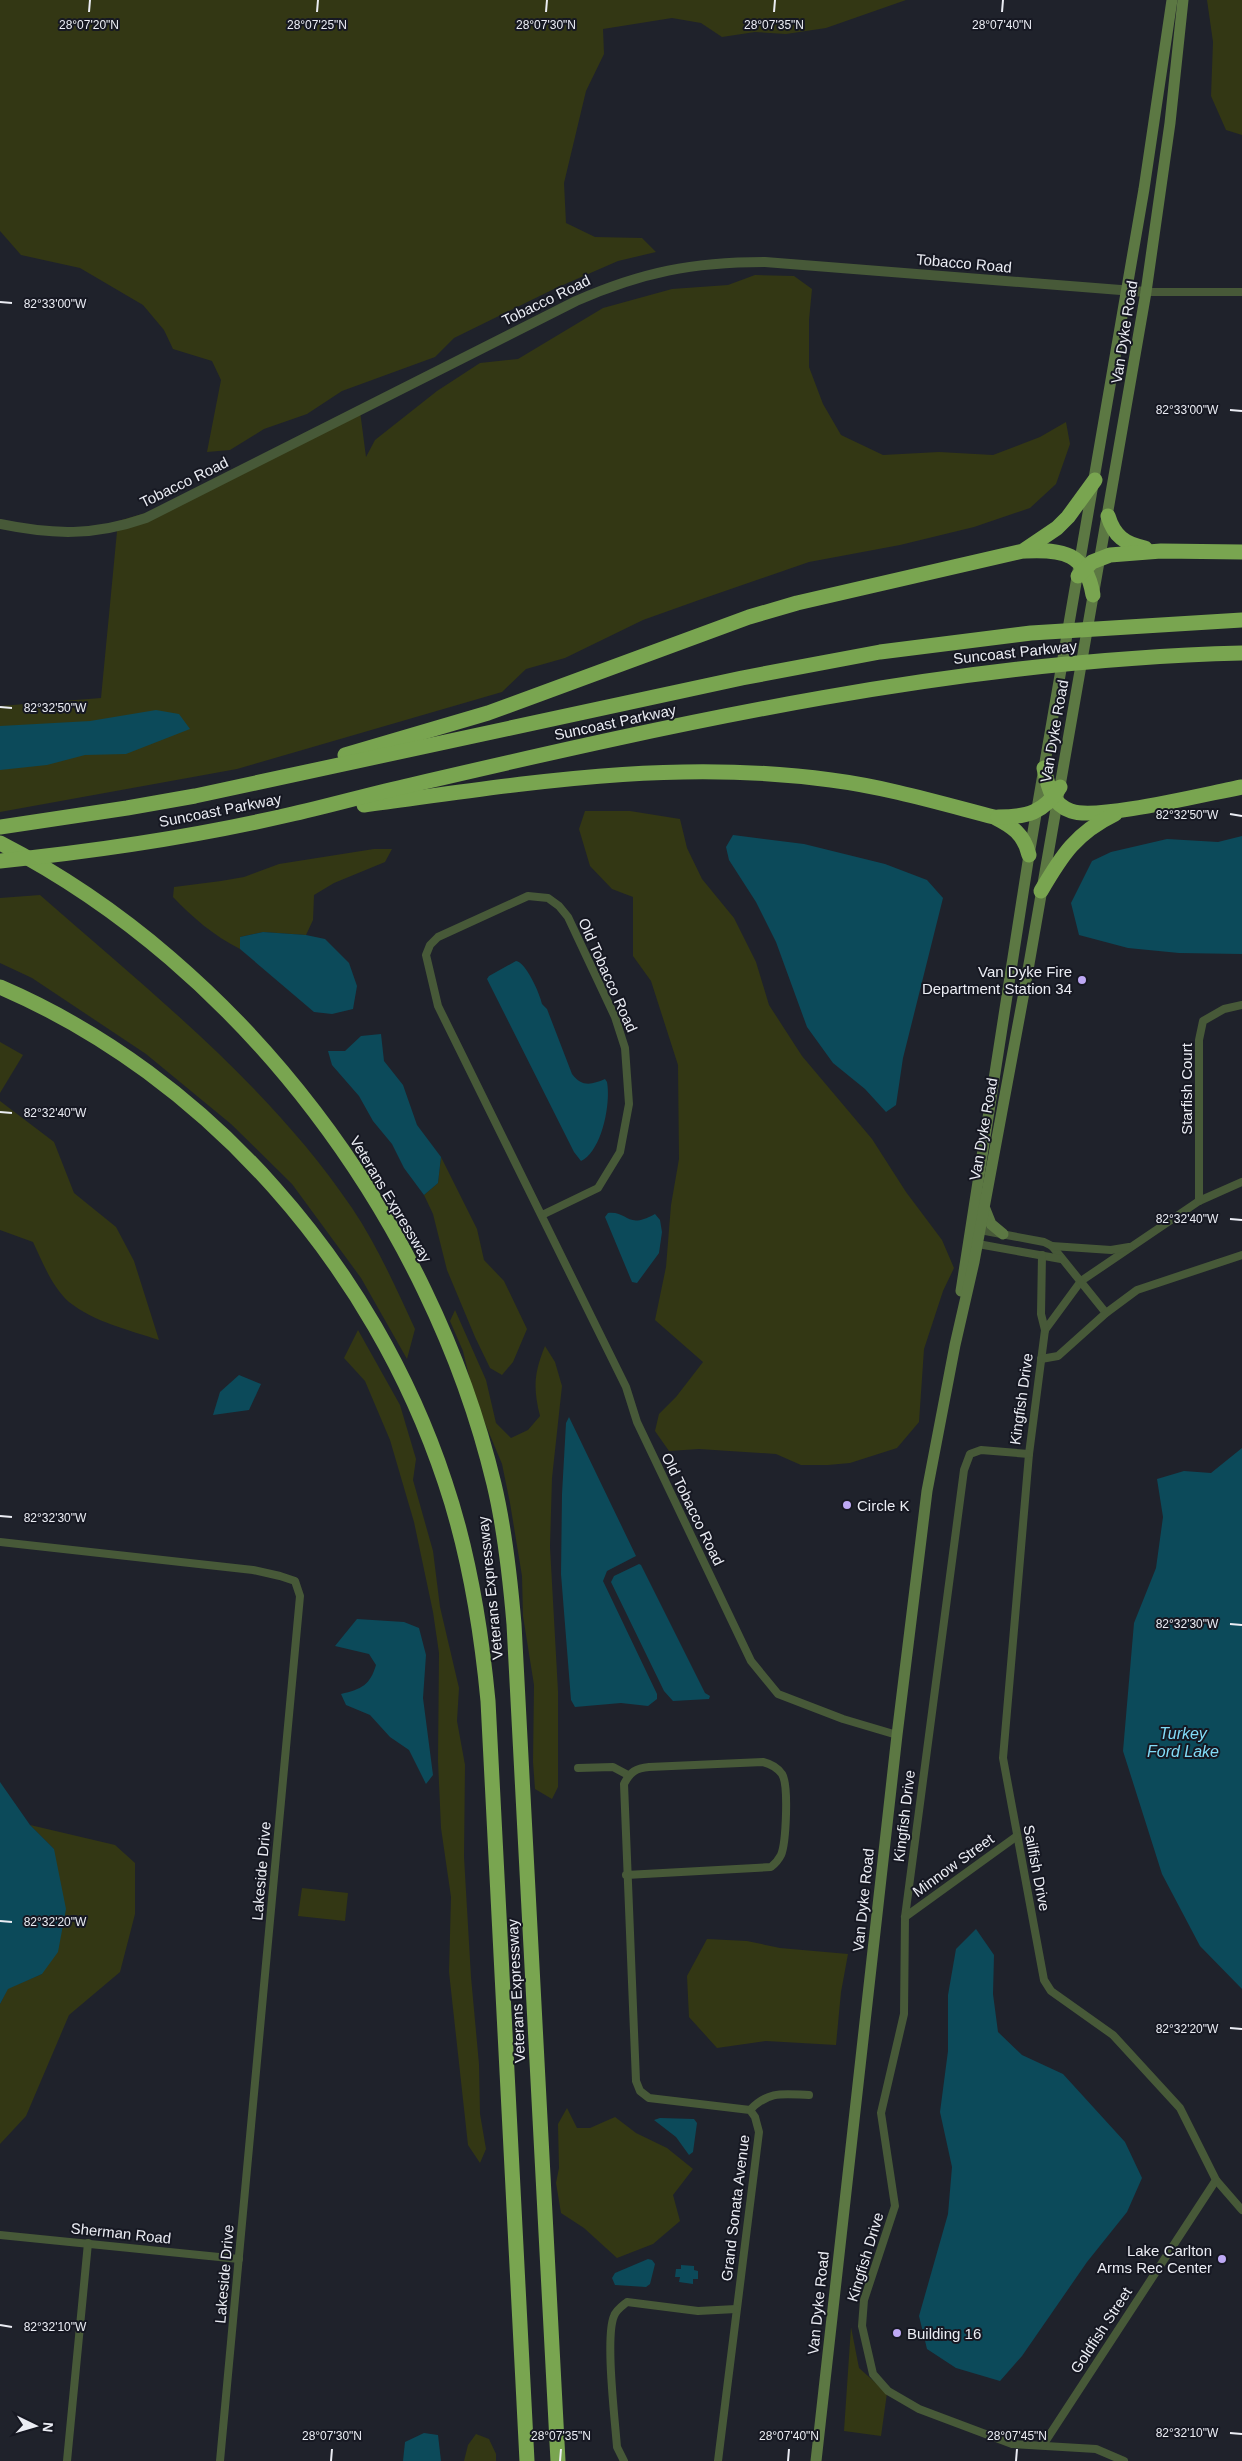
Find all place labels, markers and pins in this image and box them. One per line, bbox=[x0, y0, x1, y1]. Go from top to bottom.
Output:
place label: Van Dyke Fire Department Station 34 bbox=[922, 963, 1072, 997]
marker: Van Dyke Fire Department Station 34 bbox=[1076, 974, 1088, 986]
place label: Circle K bbox=[857, 1497, 910, 1514]
marker: Circle K bbox=[841, 1499, 853, 1511]
place label: Lake Carlton Arms Rec Center bbox=[1097, 2242, 1212, 2276]
marker: Lake Carlton Arms Rec Center bbox=[1216, 2253, 1228, 2265]
place label: Building 16 bbox=[907, 2325, 981, 2342]
marker: Building 16 bbox=[891, 2327, 903, 2339]

